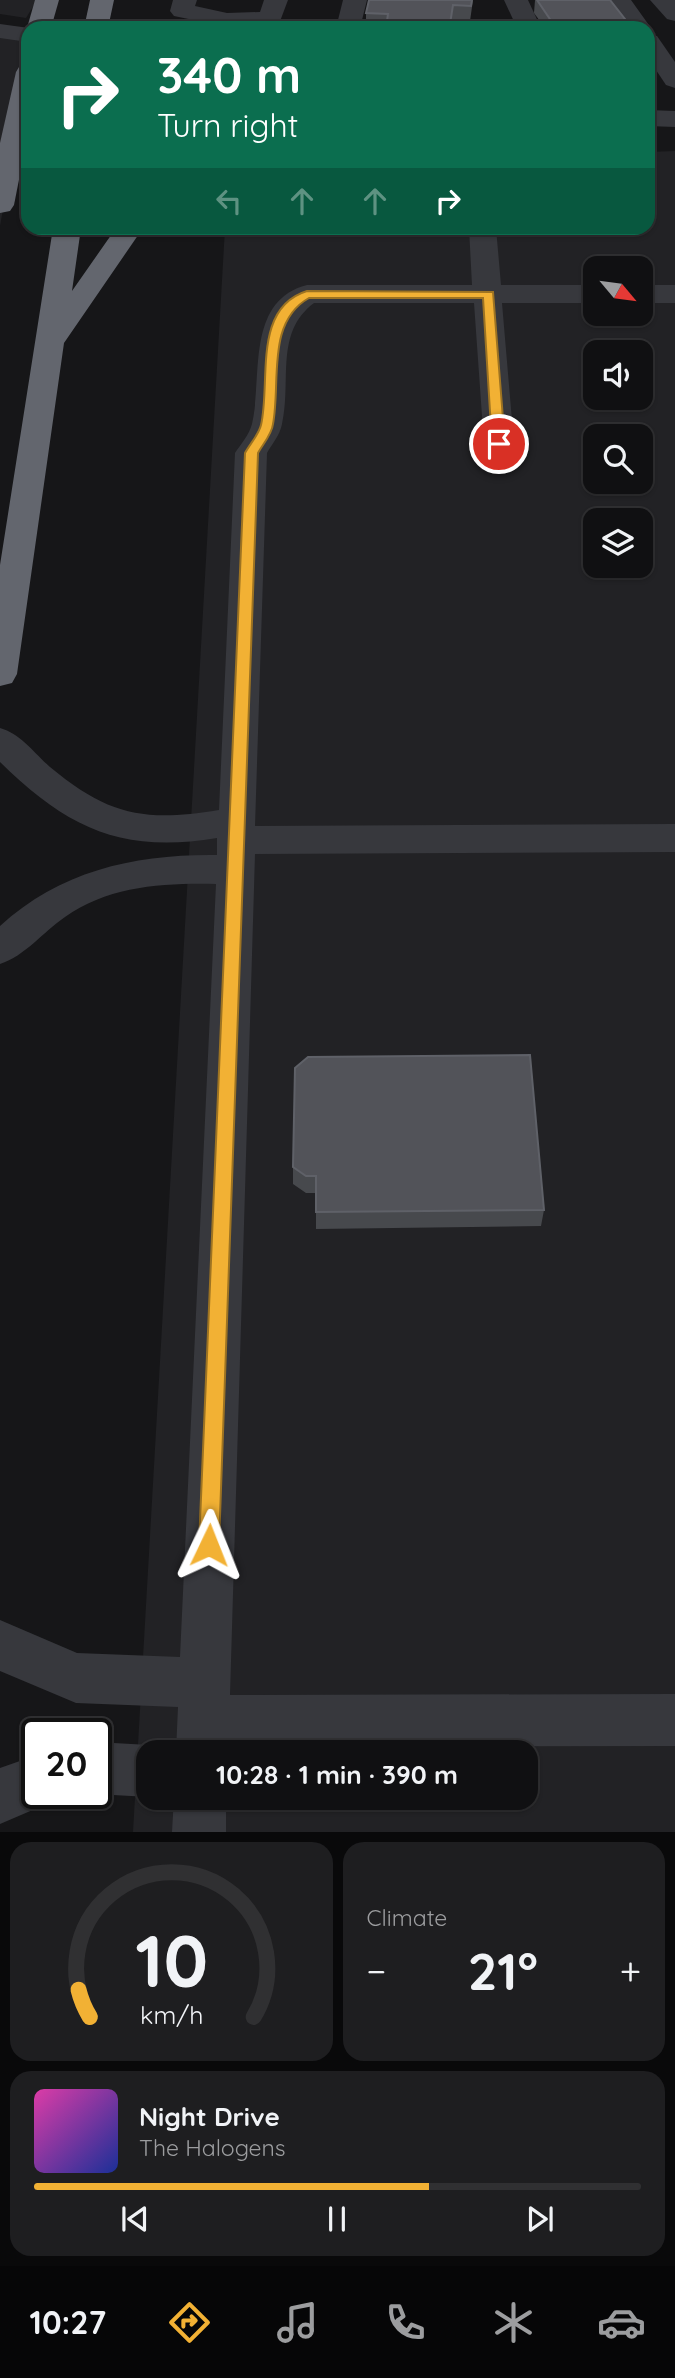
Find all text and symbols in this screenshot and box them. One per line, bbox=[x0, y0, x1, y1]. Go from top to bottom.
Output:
text: 340 m bbox=[157, 44, 301, 105]
icon: right bbox=[42, 49, 133, 140]
text: Turn right bbox=[157, 105, 298, 145]
icon: left bbox=[210, 182, 248, 220]
icon: ahead bbox=[283, 182, 321, 220]
icon: ahead bbox=[356, 182, 394, 220]
icon: right bbox=[429, 182, 467, 220]
north arrow bbox=[583, 256, 653, 326]
map controls bbox=[583, 256, 653, 578]
button: sound bbox=[583, 340, 653, 410]
pin bbox=[469, 414, 529, 474]
button: search bbox=[583, 424, 653, 494]
icon: arrive bbox=[480, 425, 518, 463]
button: layers bbox=[583, 508, 653, 578]
position arrow bbox=[172, 1508, 246, 1582]
speed limit sign: 20 bbox=[21, 1718, 112, 1809]
text: 10:28 · 1 min · 390 m bbox=[216, 1758, 458, 1791]
text: Climate bbox=[367, 1903, 447, 1932]
text: 10 bbox=[135, 1915, 208, 2006]
text: 21° bbox=[468, 1938, 538, 2003]
text: − bbox=[367, 1947, 386, 1995]
text: + bbox=[620, 1947, 641, 1995]
text: km/h bbox=[140, 1999, 203, 2030]
text: Night Drive bbox=[139, 2100, 280, 2133]
text: The Halogens bbox=[139, 2133, 286, 2162]
icon: previous bbox=[116, 2200, 154, 2238]
icon: pause bbox=[318, 2200, 356, 2238]
icon: next bbox=[521, 2200, 559, 2238]
icon: directions bbox=[165, 2298, 214, 2347]
icon: music bbox=[273, 2298, 322, 2347]
icon: phone bbox=[381, 2298, 430, 2347]
icon: climate bbox=[489, 2298, 538, 2347]
icon: car bbox=[597, 2298, 646, 2347]
text: 10:27 bbox=[29, 2302, 106, 2342]

